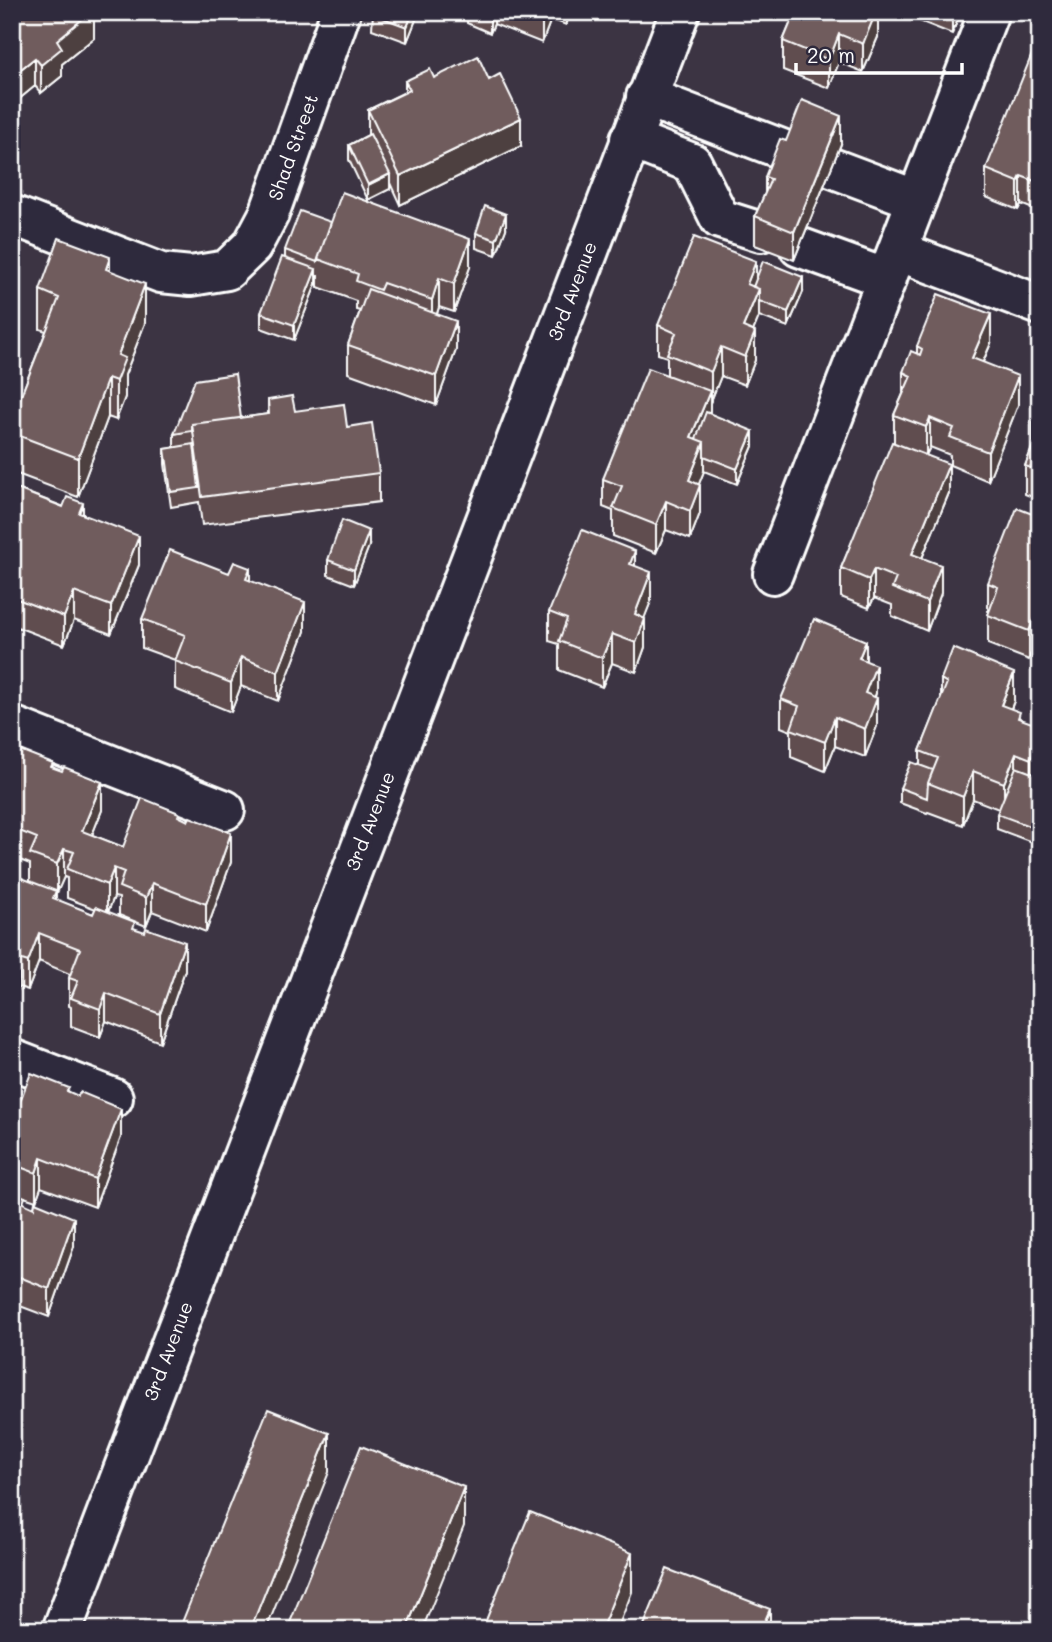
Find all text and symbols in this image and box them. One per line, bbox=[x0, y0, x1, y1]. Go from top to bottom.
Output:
scale bar bbox=[796, 32, 963, 76]
text: 20 m bbox=[807, 41, 855, 68]
street label: Shad Street bbox=[262, 90, 323, 204]
street label: 3rd Avenue bbox=[541, 238, 602, 344]
street label: 3rd Avenue bbox=[339, 768, 400, 874]
street label: 3rd Avenue bbox=[137, 1298, 198, 1404]

